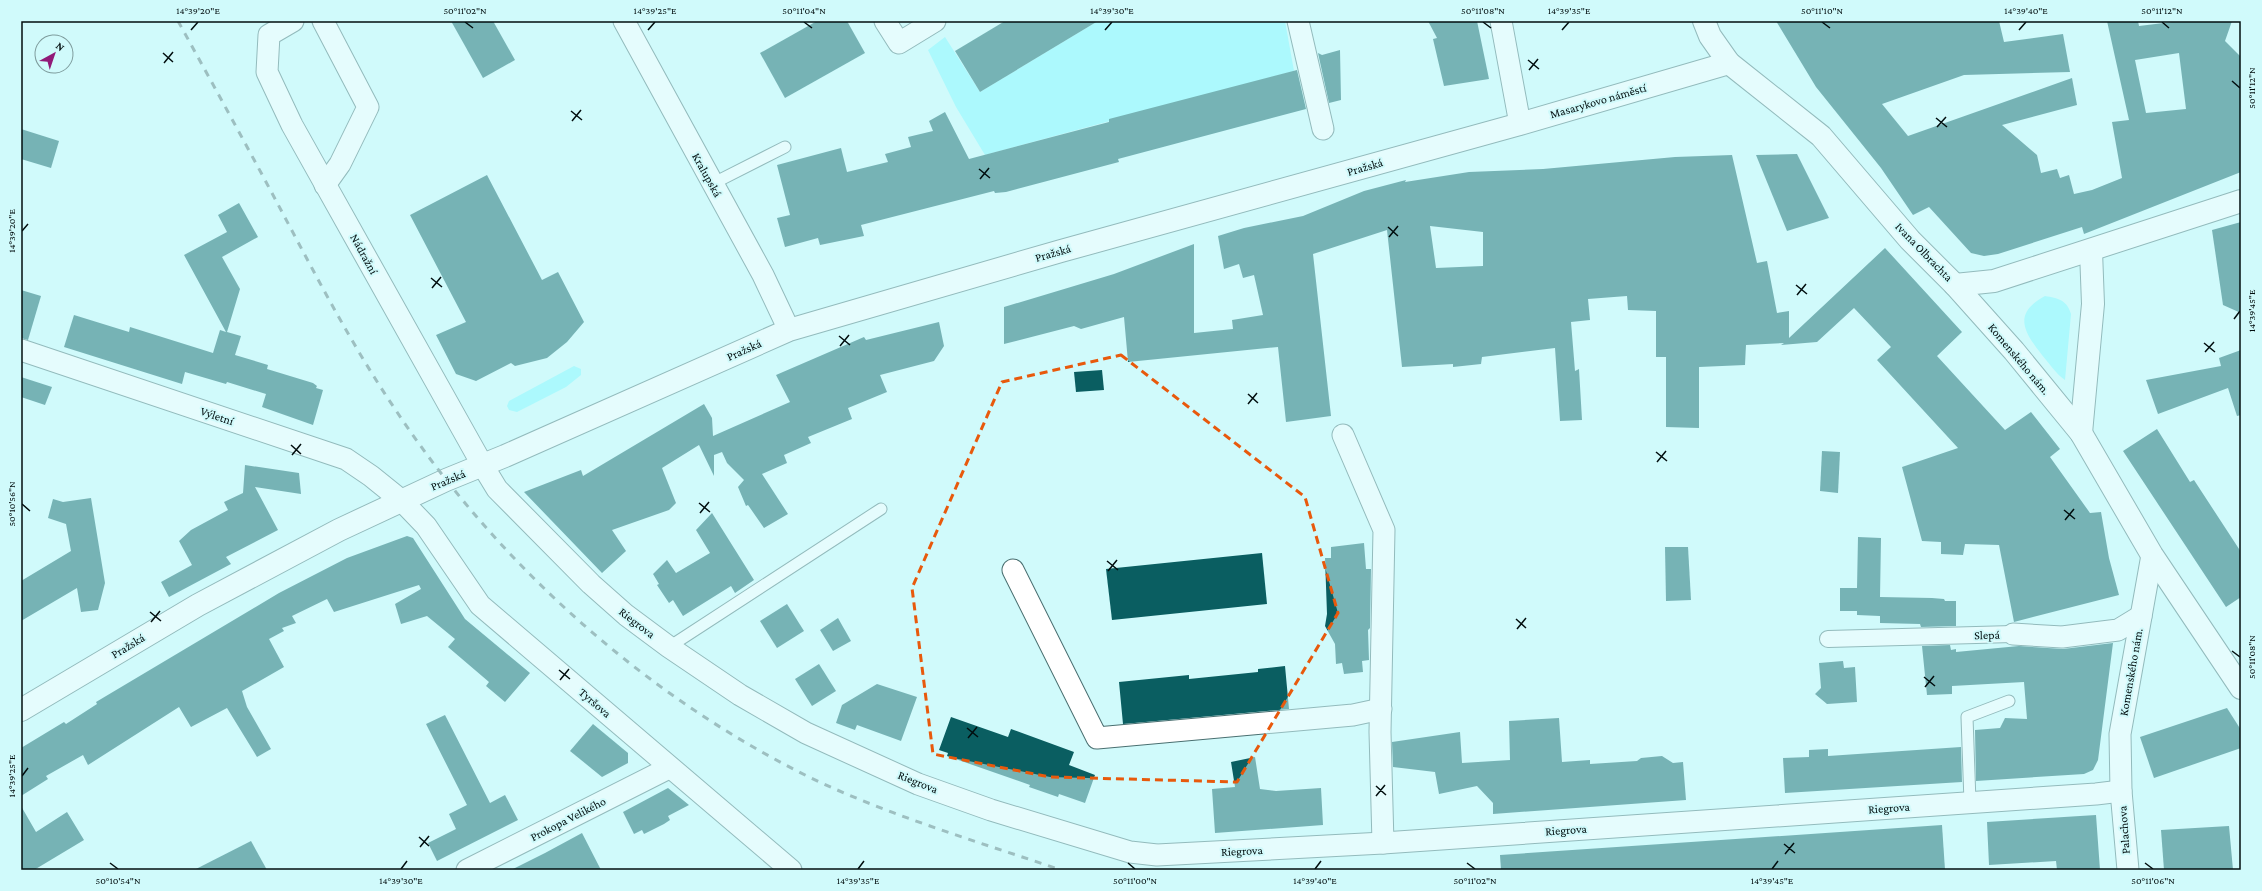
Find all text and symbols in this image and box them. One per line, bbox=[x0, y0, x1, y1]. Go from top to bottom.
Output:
text: 14°39'20"E bbox=[176, 5, 220, 16]
text: 50°11'02"N bbox=[443, 5, 487, 16]
text: 14°39'25"E bbox=[634, 5, 677, 16]
text: 50°11'04"N bbox=[782, 5, 826, 16]
text: 14°39'30"E bbox=[1090, 5, 1134, 16]
text: 50°11'08"N bbox=[1461, 5, 1505, 16]
text: 14°39'35"E bbox=[1548, 5, 1591, 16]
text: 50°11'10"N bbox=[1801, 5, 1843, 16]
text: 14°39'40"E bbox=[2004, 5, 2048, 16]
text: 50°11'12"N bbox=[2141, 5, 2183, 16]
north arrow bbox=[34, 34, 74, 74]
text: N bbox=[54, 39, 68, 54]
text: 50°11'12"N bbox=[2246, 67, 2257, 109]
street label: Masarykovo náměstí bbox=[1548, 80, 1649, 121]
street label: Kralupská bbox=[689, 151, 725, 200]
street label: Pražská bbox=[1345, 155, 1385, 179]
text: 14°39'20"E bbox=[6, 209, 17, 253]
street label: Ivana Olbrachta bbox=[1892, 220, 1956, 285]
street label: Nádražní bbox=[347, 231, 381, 277]
street label: Pražská bbox=[1033, 241, 1073, 265]
text: 14°39'45"E bbox=[2246, 289, 2257, 332]
street label: Komenského nám. bbox=[1985, 321, 2053, 398]
street label: Pražská bbox=[724, 336, 764, 364]
street label: Výletní bbox=[199, 404, 236, 428]
street label: Pražská bbox=[428, 466, 468, 494]
text: 50°10'56"N bbox=[6, 481, 17, 527]
street label: Riegrova bbox=[616, 605, 658, 642]
street label: Komenského nám. bbox=[2116, 627, 2146, 717]
street label: Slepá bbox=[1974, 628, 2001, 642]
street label: Pražská bbox=[109, 630, 148, 661]
text: 50°11'08"N bbox=[2246, 635, 2257, 679]
street label: Tyršova bbox=[576, 685, 614, 721]
text: 14°39'25"E bbox=[6, 754, 17, 797]
street label: Riegrova bbox=[896, 768, 940, 796]
street label: Prokopa Velikého bbox=[528, 794, 608, 844]
street label: Riegrova bbox=[1868, 800, 1911, 816]
street label: Palachova bbox=[2115, 805, 2133, 855]
street label: Riegrova bbox=[1545, 822, 1588, 838]
street label: Riegrova bbox=[1221, 843, 1264, 859]
text: 50°10'54"N bbox=[95, 875, 141, 886]
text: 14°39'30"E bbox=[379, 875, 423, 886]
text: 14°39'35"E bbox=[837, 875, 880, 886]
text: 50°11'00"N bbox=[1113, 875, 1157, 886]
text: 14°39'40"E bbox=[1293, 875, 1337, 886]
text: 50°11'02"N bbox=[1453, 875, 1497, 886]
text: 14°39'45"E bbox=[1751, 875, 1794, 886]
text: 50°11'06"N bbox=[2131, 875, 2175, 886]

